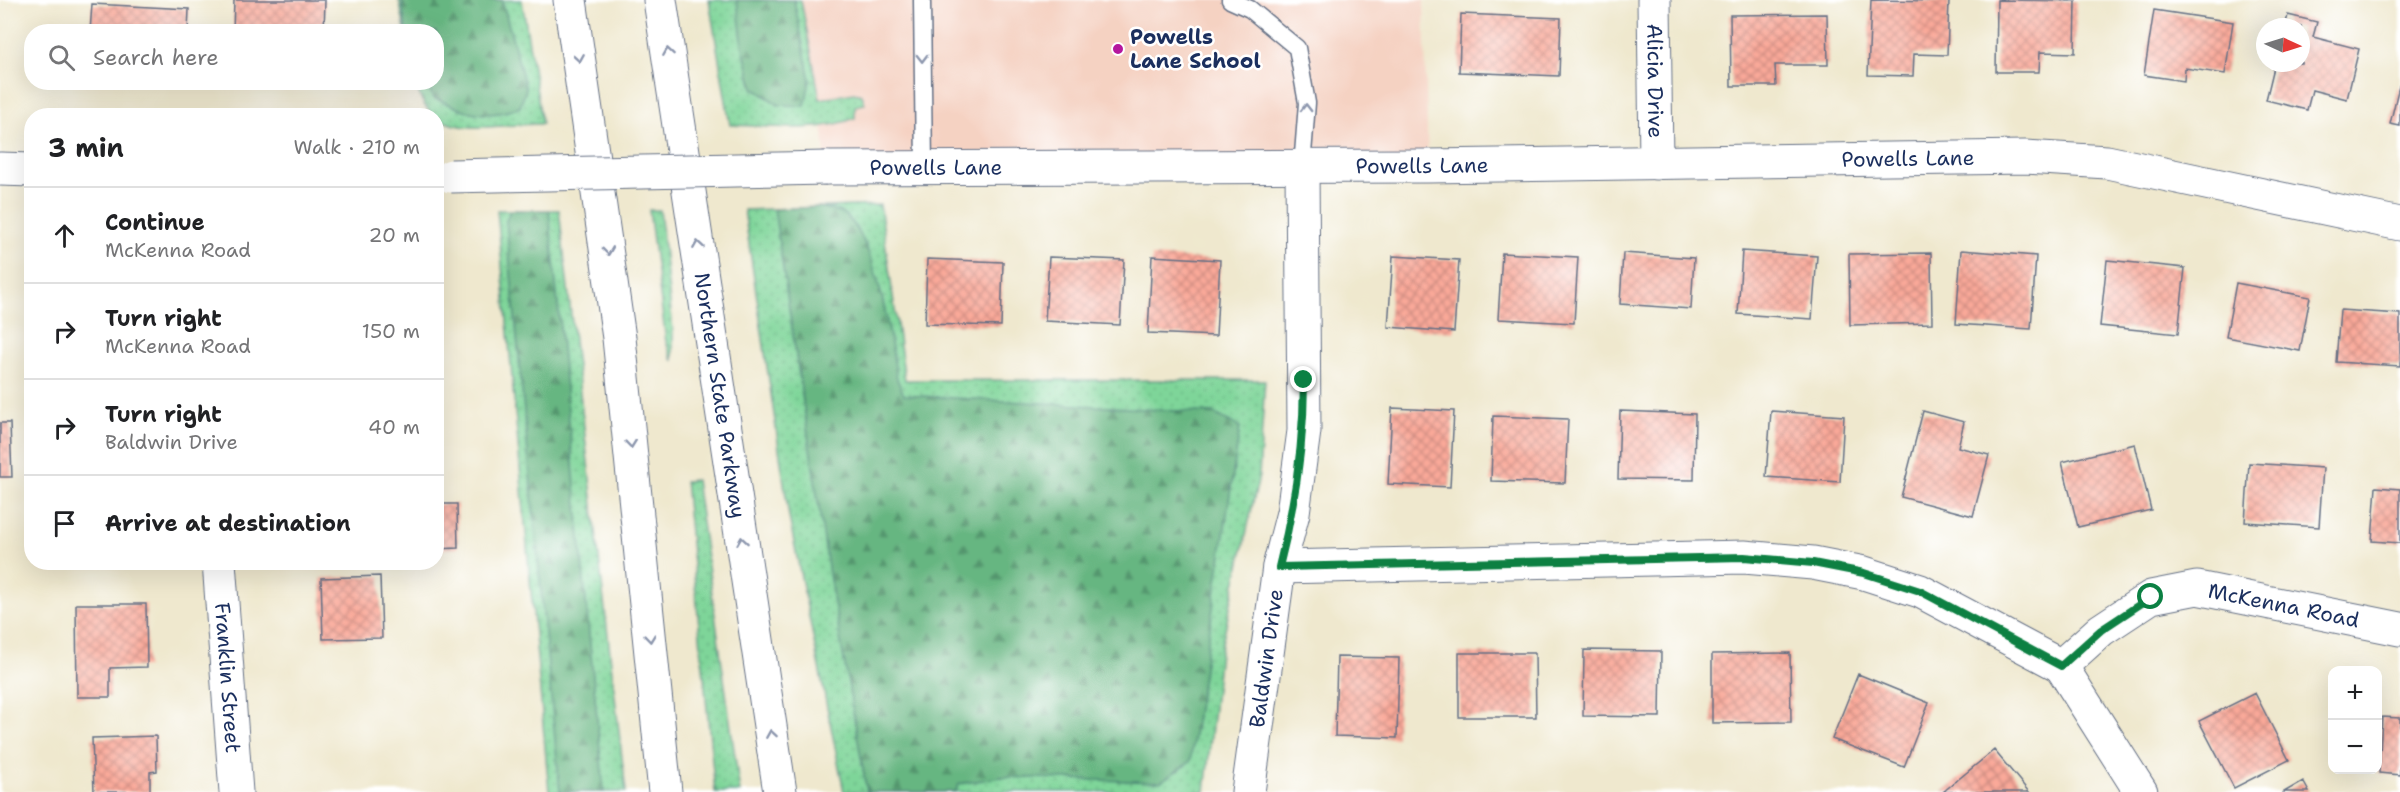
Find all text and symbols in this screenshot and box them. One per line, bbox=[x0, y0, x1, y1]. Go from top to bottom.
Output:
north arrow bbox=[2256, 18, 2310, 72]
place label: Powells Lane School bbox=[1130, 23, 1261, 75]
search box bbox=[24, 24, 444, 90]
street label: Alicia Drive bbox=[1640, 24, 1670, 138]
icon: search bbox=[45, 41, 78, 74]
marker: Powells Lane School bbox=[1111, 42, 1125, 56]
text: Search here bbox=[93, 43, 219, 72]
one-way arrow bbox=[663, 47, 675, 57]
one-way arrow bbox=[573, 53, 585, 62]
one-way arrow bbox=[916, 54, 928, 63]
one-way arrow bbox=[1300, 104, 1312, 113]
text: 3 min bbox=[48, 130, 124, 165]
text: Walk · 210 m bbox=[294, 134, 420, 160]
street label: Powells Lane bbox=[1841, 144, 1975, 174]
street label: Powells Lane bbox=[1355, 151, 1489, 180]
street label: Powells Lane bbox=[869, 153, 1003, 182]
text: Continue bbox=[105, 208, 205, 237]
icon: ahead bbox=[48, 219, 81, 252]
text: 20 m bbox=[369, 222, 420, 248]
text: McKenna Road bbox=[105, 237, 251, 263]
one-way arrow bbox=[692, 240, 704, 249]
one-way arrow bbox=[601, 246, 614, 255]
street label: Northern State Parkway bbox=[687, 271, 752, 520]
text: Turn right bbox=[105, 304, 222, 333]
icon: right bbox=[48, 315, 81, 348]
text: 150 m bbox=[362, 318, 420, 344]
text: McKenna Road bbox=[105, 333, 251, 359]
route end bbox=[1290, 366, 1316, 392]
text: Turn right bbox=[105, 400, 222, 429]
icon: right bbox=[48, 411, 81, 444]
text: 40 m bbox=[368, 414, 420, 440]
text: Baldwin Drive bbox=[105, 429, 238, 455]
one-way arrow bbox=[624, 440, 637, 449]
icon: arrive bbox=[48, 507, 81, 540]
text: Arrive at destination bbox=[105, 509, 351, 538]
one-way arrow bbox=[737, 537, 749, 546]
street label: McKenna Road bbox=[2206, 577, 2362, 634]
route start bbox=[2137, 583, 2163, 609]
street label: Baldwin Drive bbox=[1243, 587, 1290, 729]
street label: Franklin Street bbox=[208, 602, 247, 754]
one-way arrow bbox=[643, 634, 656, 643]
map controls bbox=[2328, 666, 2382, 774]
button: + bbox=[2328, 666, 2382, 720]
button: − bbox=[2328, 720, 2382, 774]
one-way arrow bbox=[766, 730, 778, 739]

